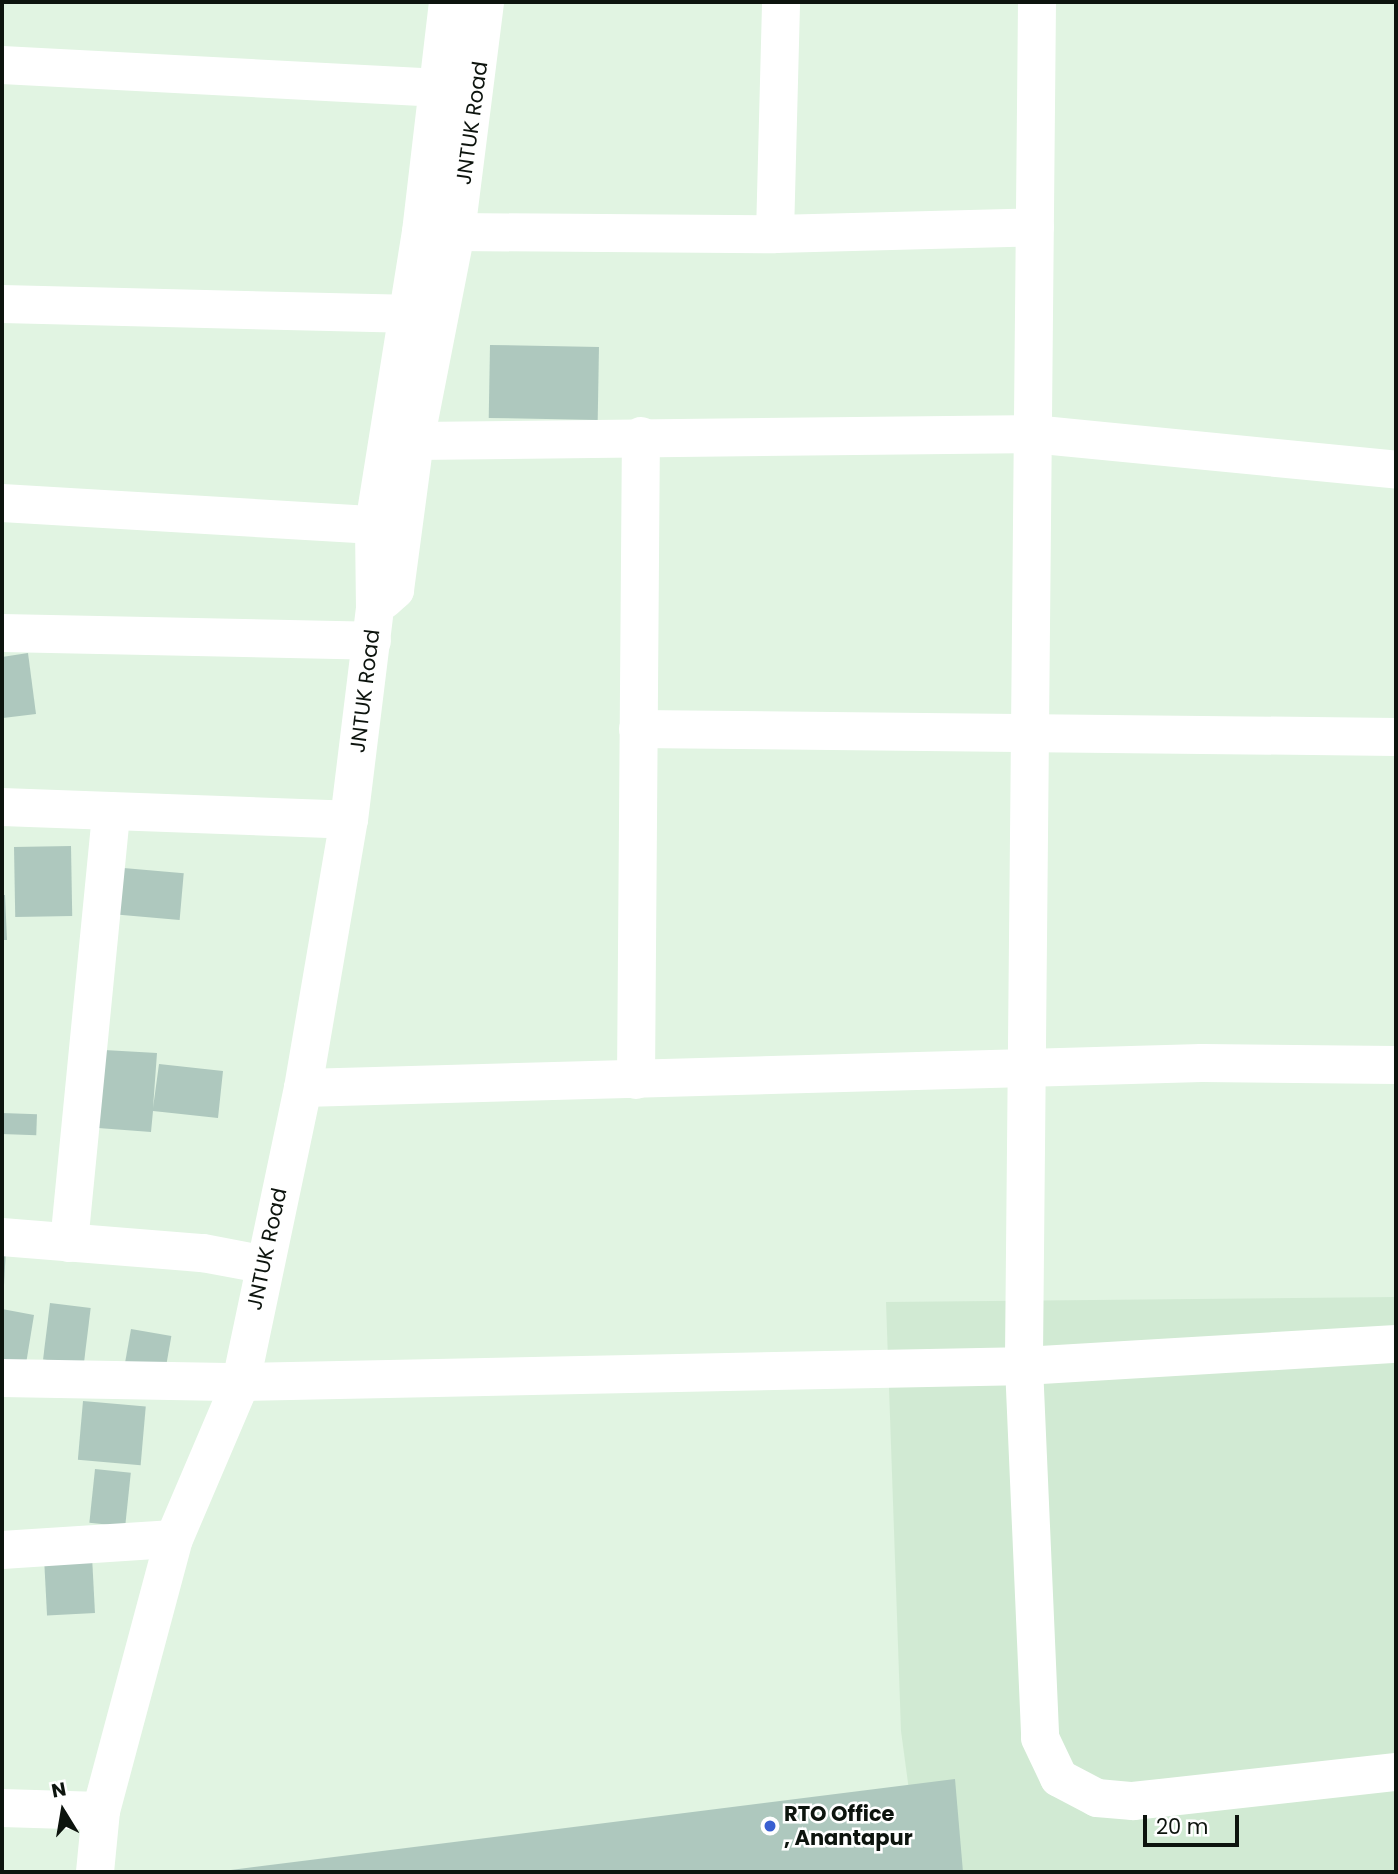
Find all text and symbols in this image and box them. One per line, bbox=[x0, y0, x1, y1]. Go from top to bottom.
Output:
street label: JNTUK Road bbox=[451, 60, 493, 186]
street label: JNTUK Road bbox=[345, 628, 385, 754]
street label: JNTUK Road bbox=[242, 1186, 292, 1312]
text: N bbox=[49, 1775, 68, 1805]
north arrow bbox=[28, 1776, 98, 1846]
scale bar bbox=[1146, 1800, 1242, 1844]
place label: RTO Office , Anantapur bbox=[784, 1801, 913, 1851]
text: 20 m bbox=[1156, 1812, 1209, 1841]
marker: RTO Office , Anantapur bbox=[762, 1818, 778, 1834]

